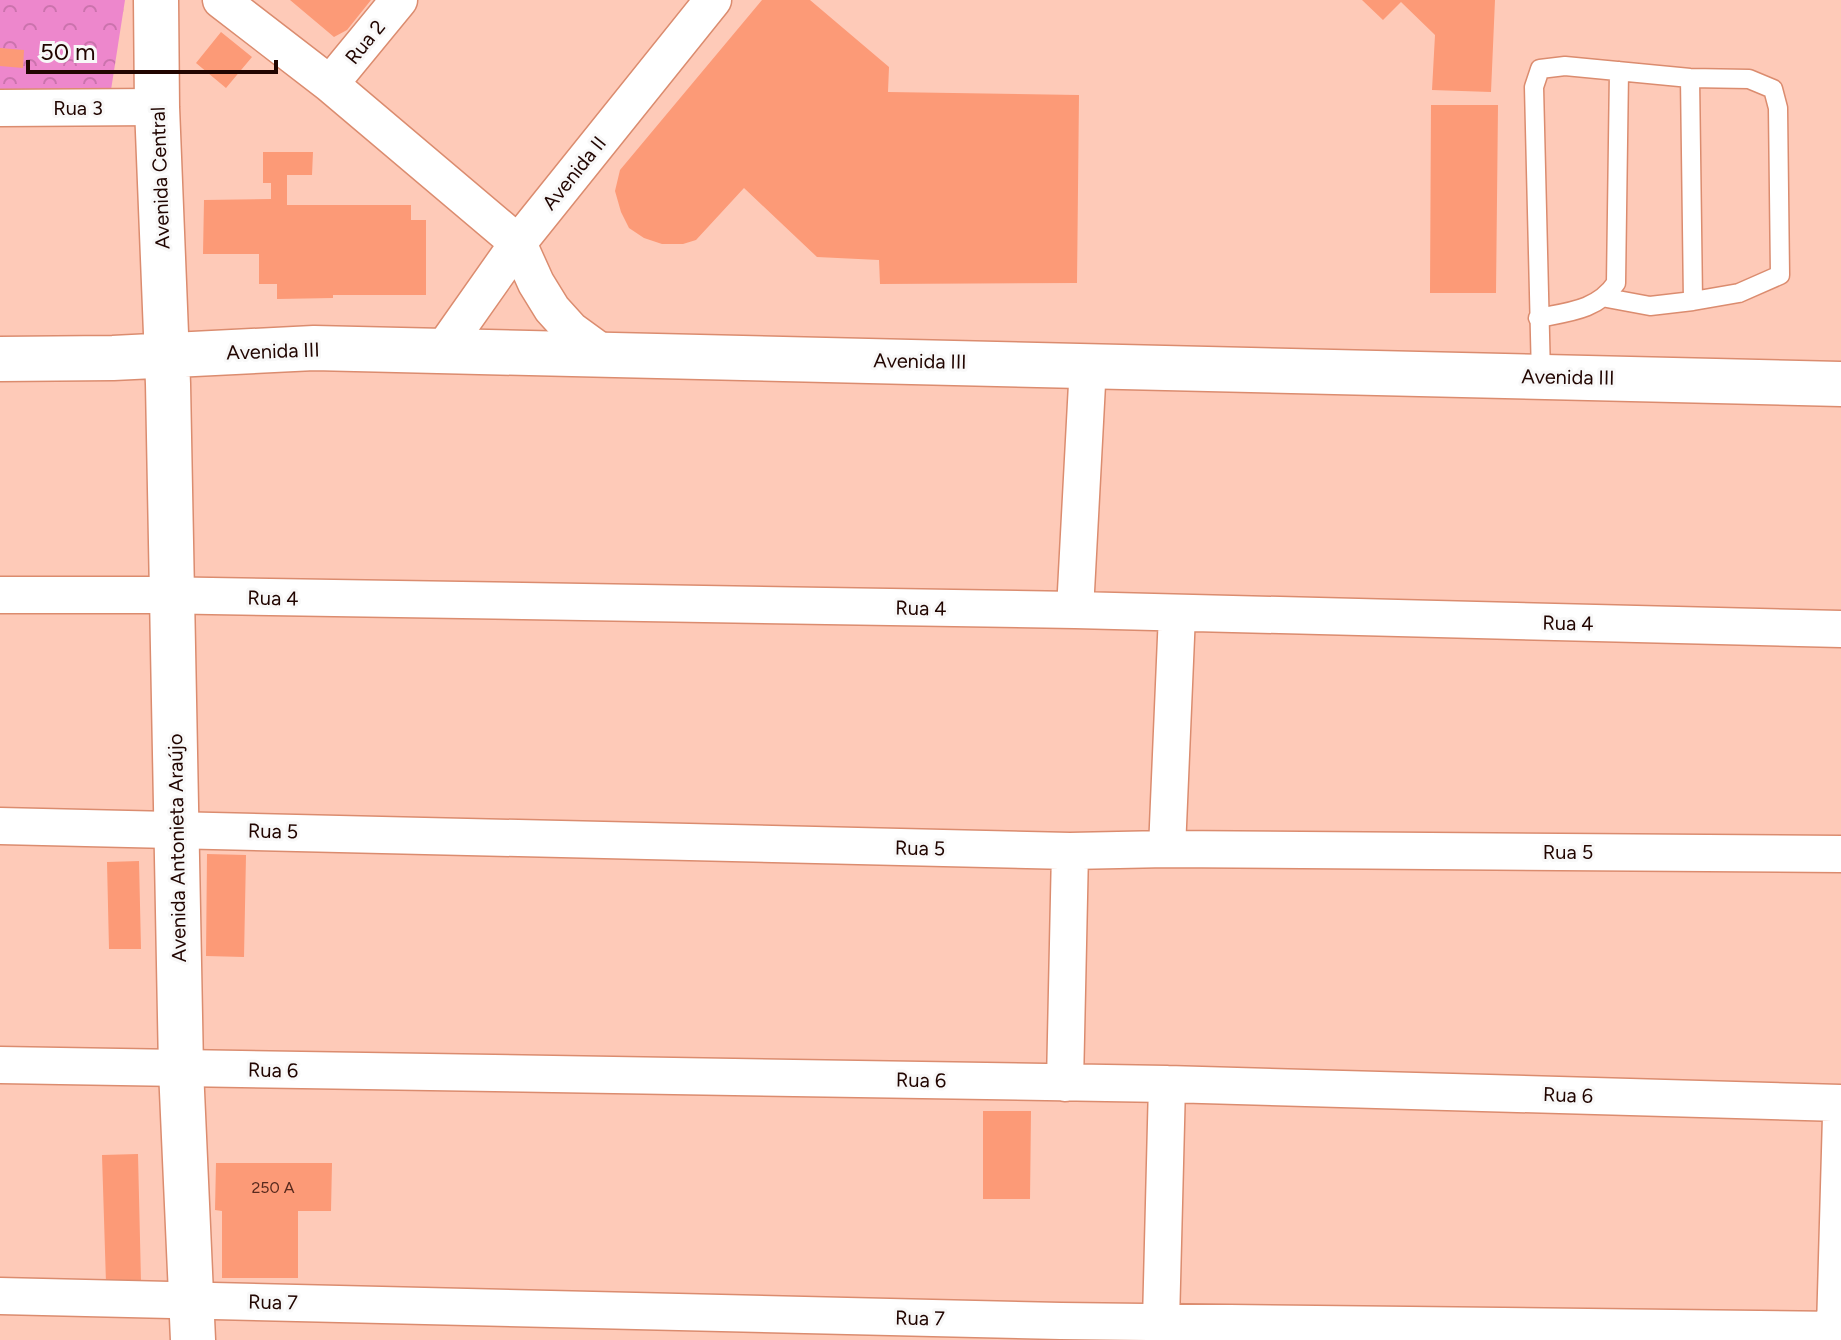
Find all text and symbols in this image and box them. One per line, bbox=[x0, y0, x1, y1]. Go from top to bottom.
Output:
street label: Rua 2 bbox=[340, 15, 390, 69]
scale bar bbox=[28, 24, 276, 74]
text: 50 m bbox=[40, 37, 96, 66]
street label: Rua 3 bbox=[53, 96, 103, 120]
street label: Avenida Central bbox=[146, 106, 174, 250]
street label: Avenida II bbox=[537, 131, 611, 215]
street label: Avenida III bbox=[226, 337, 320, 365]
street label: Avenida III bbox=[873, 348, 967, 374]
street label: Avenida III bbox=[1521, 364, 1615, 390]
street label: Rua 4 bbox=[247, 586, 299, 610]
street label: Rua 4 bbox=[895, 596, 947, 620]
street label: Rua 4 bbox=[1542, 611, 1594, 635]
street label: Avenida Antonieta Araújo bbox=[163, 733, 191, 963]
street label: Rua 5 bbox=[248, 819, 298, 843]
street label: Rua 5 bbox=[895, 836, 945, 860]
street label: Rua 5 bbox=[1543, 840, 1593, 864]
street label: Rua 6 bbox=[248, 1058, 298, 1082]
street label: Rua 6 bbox=[896, 1068, 946, 1092]
street label: Rua 6 bbox=[1543, 1082, 1593, 1108]
house number: 250 A bbox=[251, 1178, 295, 1197]
street label: Rua 7 bbox=[248, 1290, 298, 1314]
street label: Rua 7 bbox=[895, 1306, 945, 1330]

